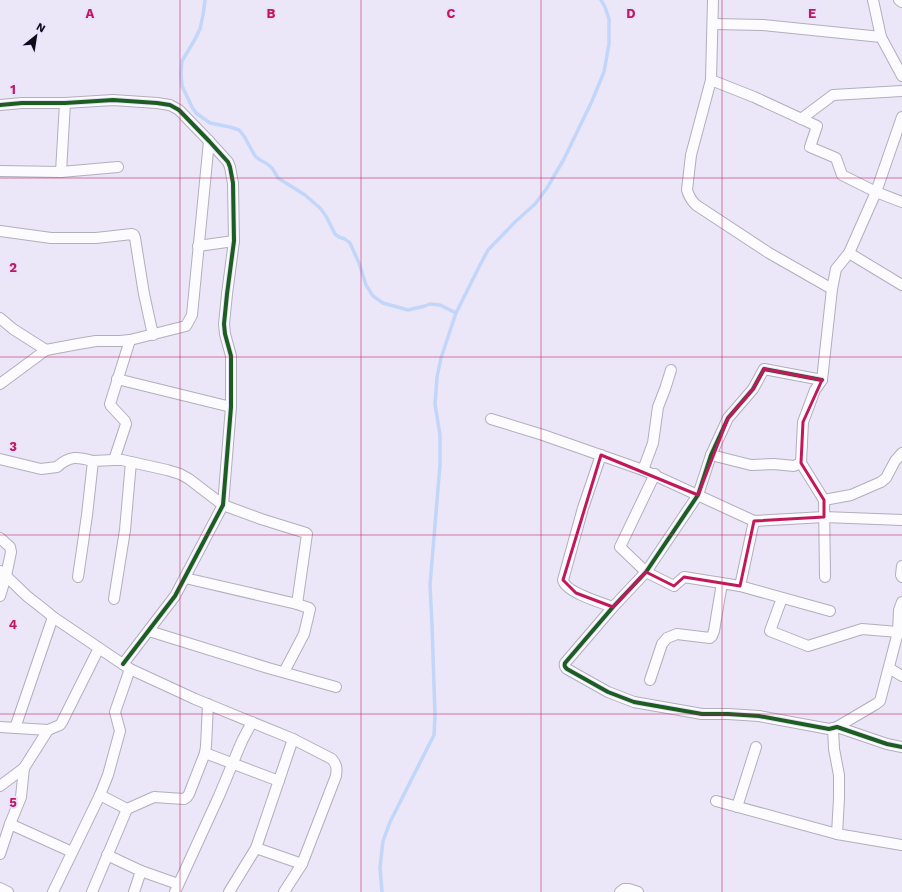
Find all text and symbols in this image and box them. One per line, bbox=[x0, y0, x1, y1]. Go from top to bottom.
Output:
text: A bbox=[86, 6, 95, 21]
text: B bbox=[267, 6, 276, 21]
text: C bbox=[447, 6, 456, 21]
text: D bbox=[626, 6, 636, 21]
text: E bbox=[808, 6, 816, 21]
north arrow bbox=[16, 16, 56, 56]
text: N bbox=[34, 20, 48, 35]
text: 1 bbox=[10, 82, 16, 97]
text: 2 bbox=[9, 260, 17, 275]
text: 3 bbox=[9, 439, 17, 454]
text: 4 bbox=[9, 617, 18, 632]
text: 5 bbox=[9, 795, 17, 810]

